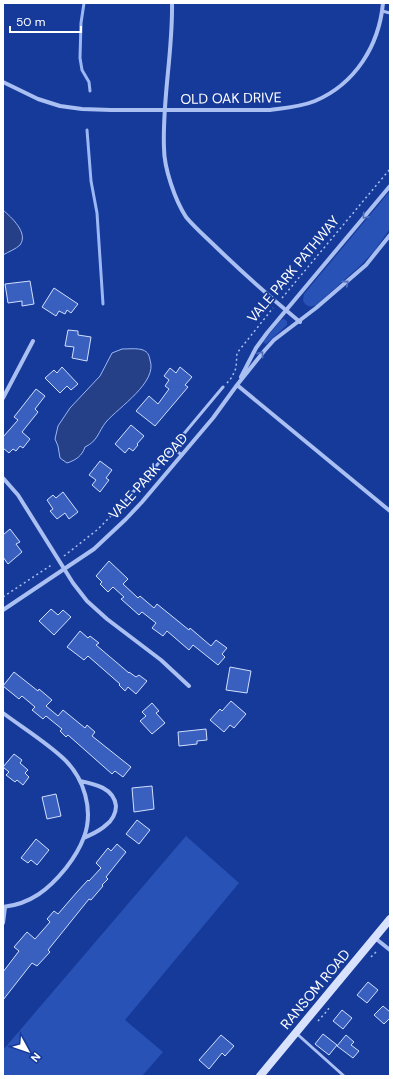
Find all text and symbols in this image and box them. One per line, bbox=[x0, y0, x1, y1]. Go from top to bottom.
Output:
scale bar bbox=[10, 8, 81, 34]
text: 50 m bbox=[16, 14, 45, 30]
street label: OLD OAK DRIVE bbox=[180, 88, 282, 108]
one-way arrow bbox=[363, 211, 370, 218]
street label: VALE PARK PATHWAY bbox=[243, 212, 343, 326]
one-way arrow bbox=[341, 280, 349, 287]
one-way arrow bbox=[257, 352, 264, 359]
street label: VALE PARK ROAD bbox=[104, 429, 192, 523]
street label: RANSOM ROAD bbox=[276, 945, 354, 1033]
north arrow bbox=[8, 1031, 48, 1071]
text: N bbox=[28, 1050, 44, 1065]

